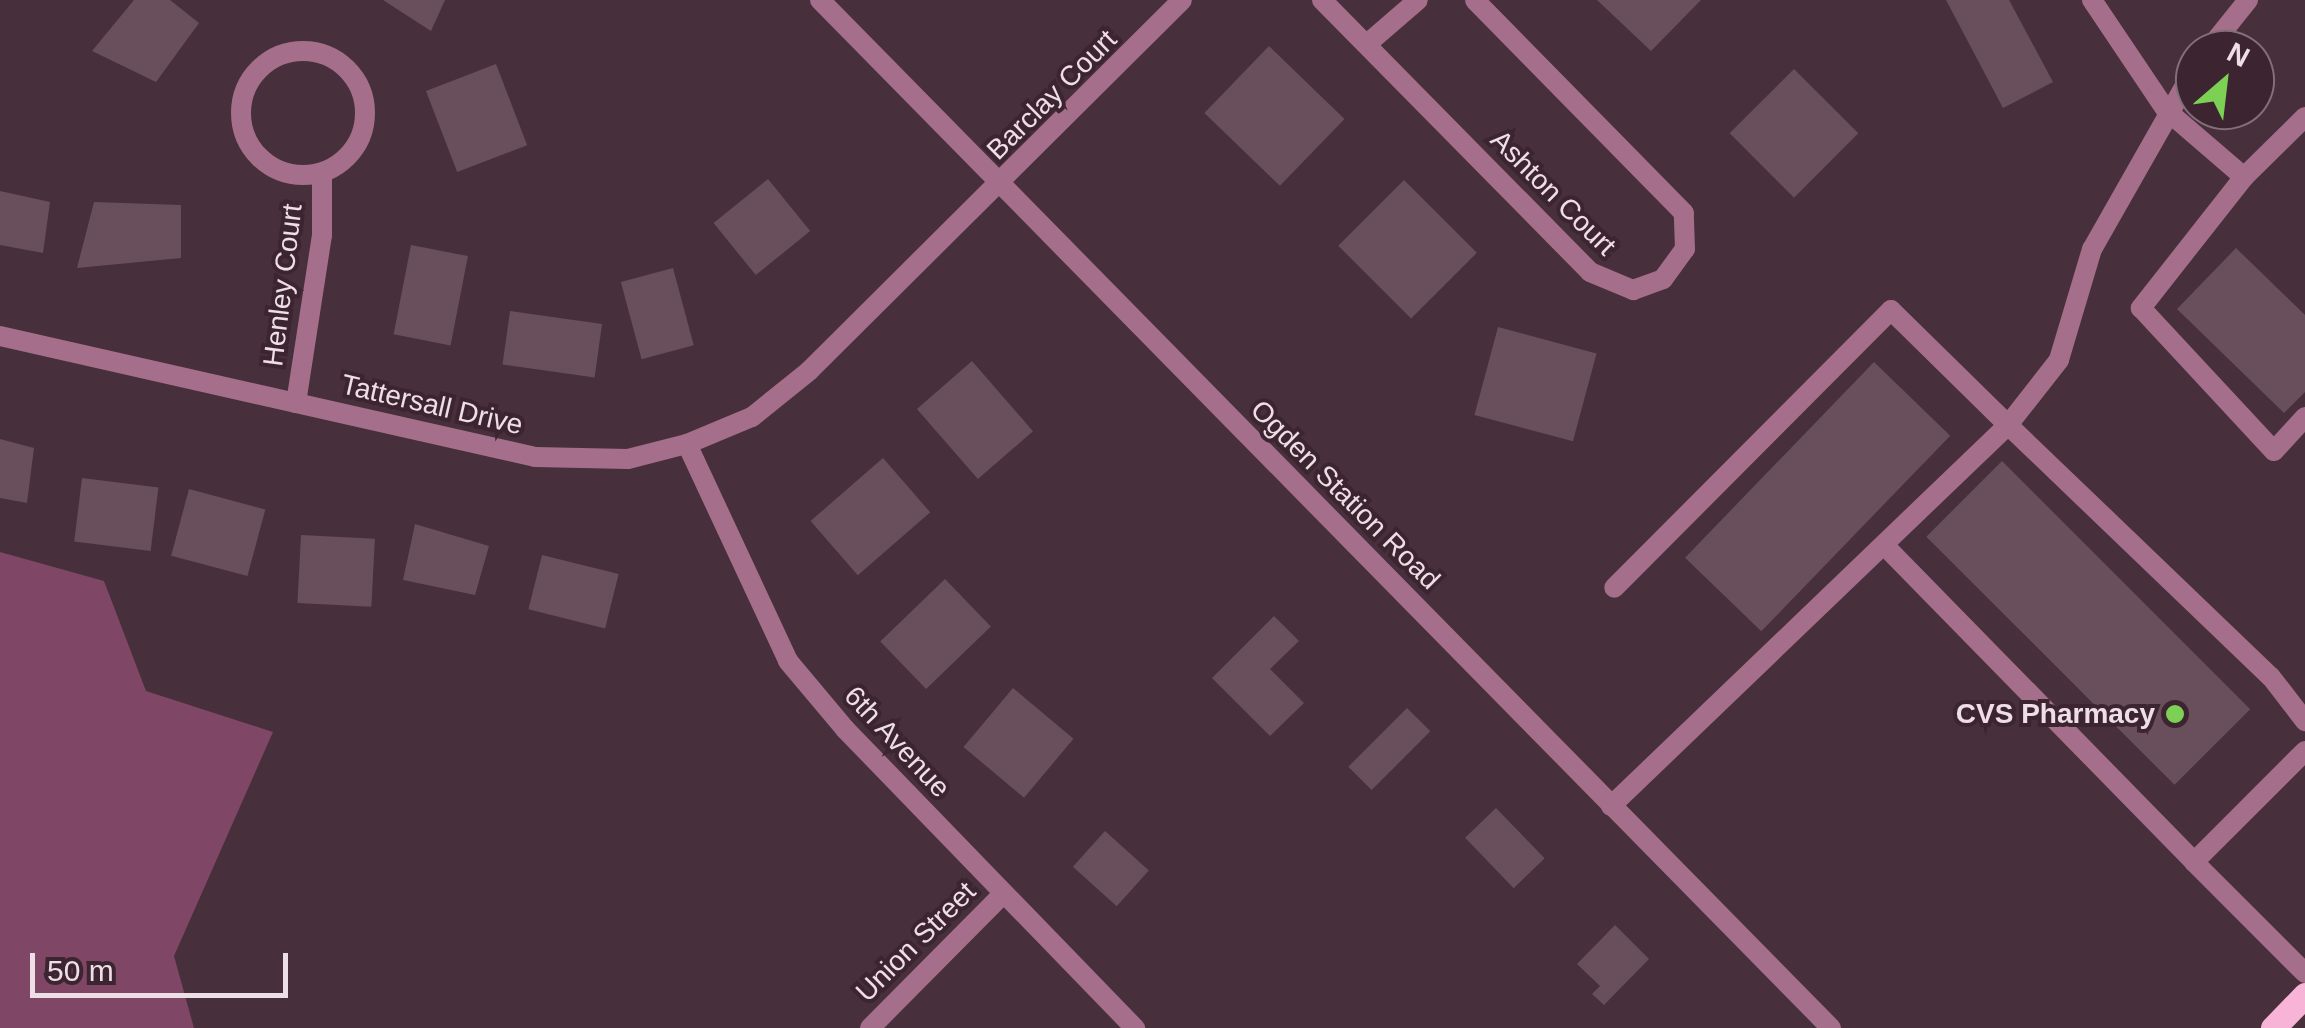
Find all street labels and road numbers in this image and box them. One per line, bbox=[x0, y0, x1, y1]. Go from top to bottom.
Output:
street label: Barclay Court bbox=[980, 23, 1124, 167]
street label: Ashton Court bbox=[1483, 123, 1623, 263]
street label: Henley Court bbox=[256, 202, 310, 368]
street label: Tattersall Drive bbox=[338, 368, 526, 442]
street label: Ogden Station Road bbox=[1243, 393, 1447, 597]
street label: 6th Avenue bbox=[837, 679, 957, 805]
street label: Union Street bbox=[849, 875, 983, 1009]

